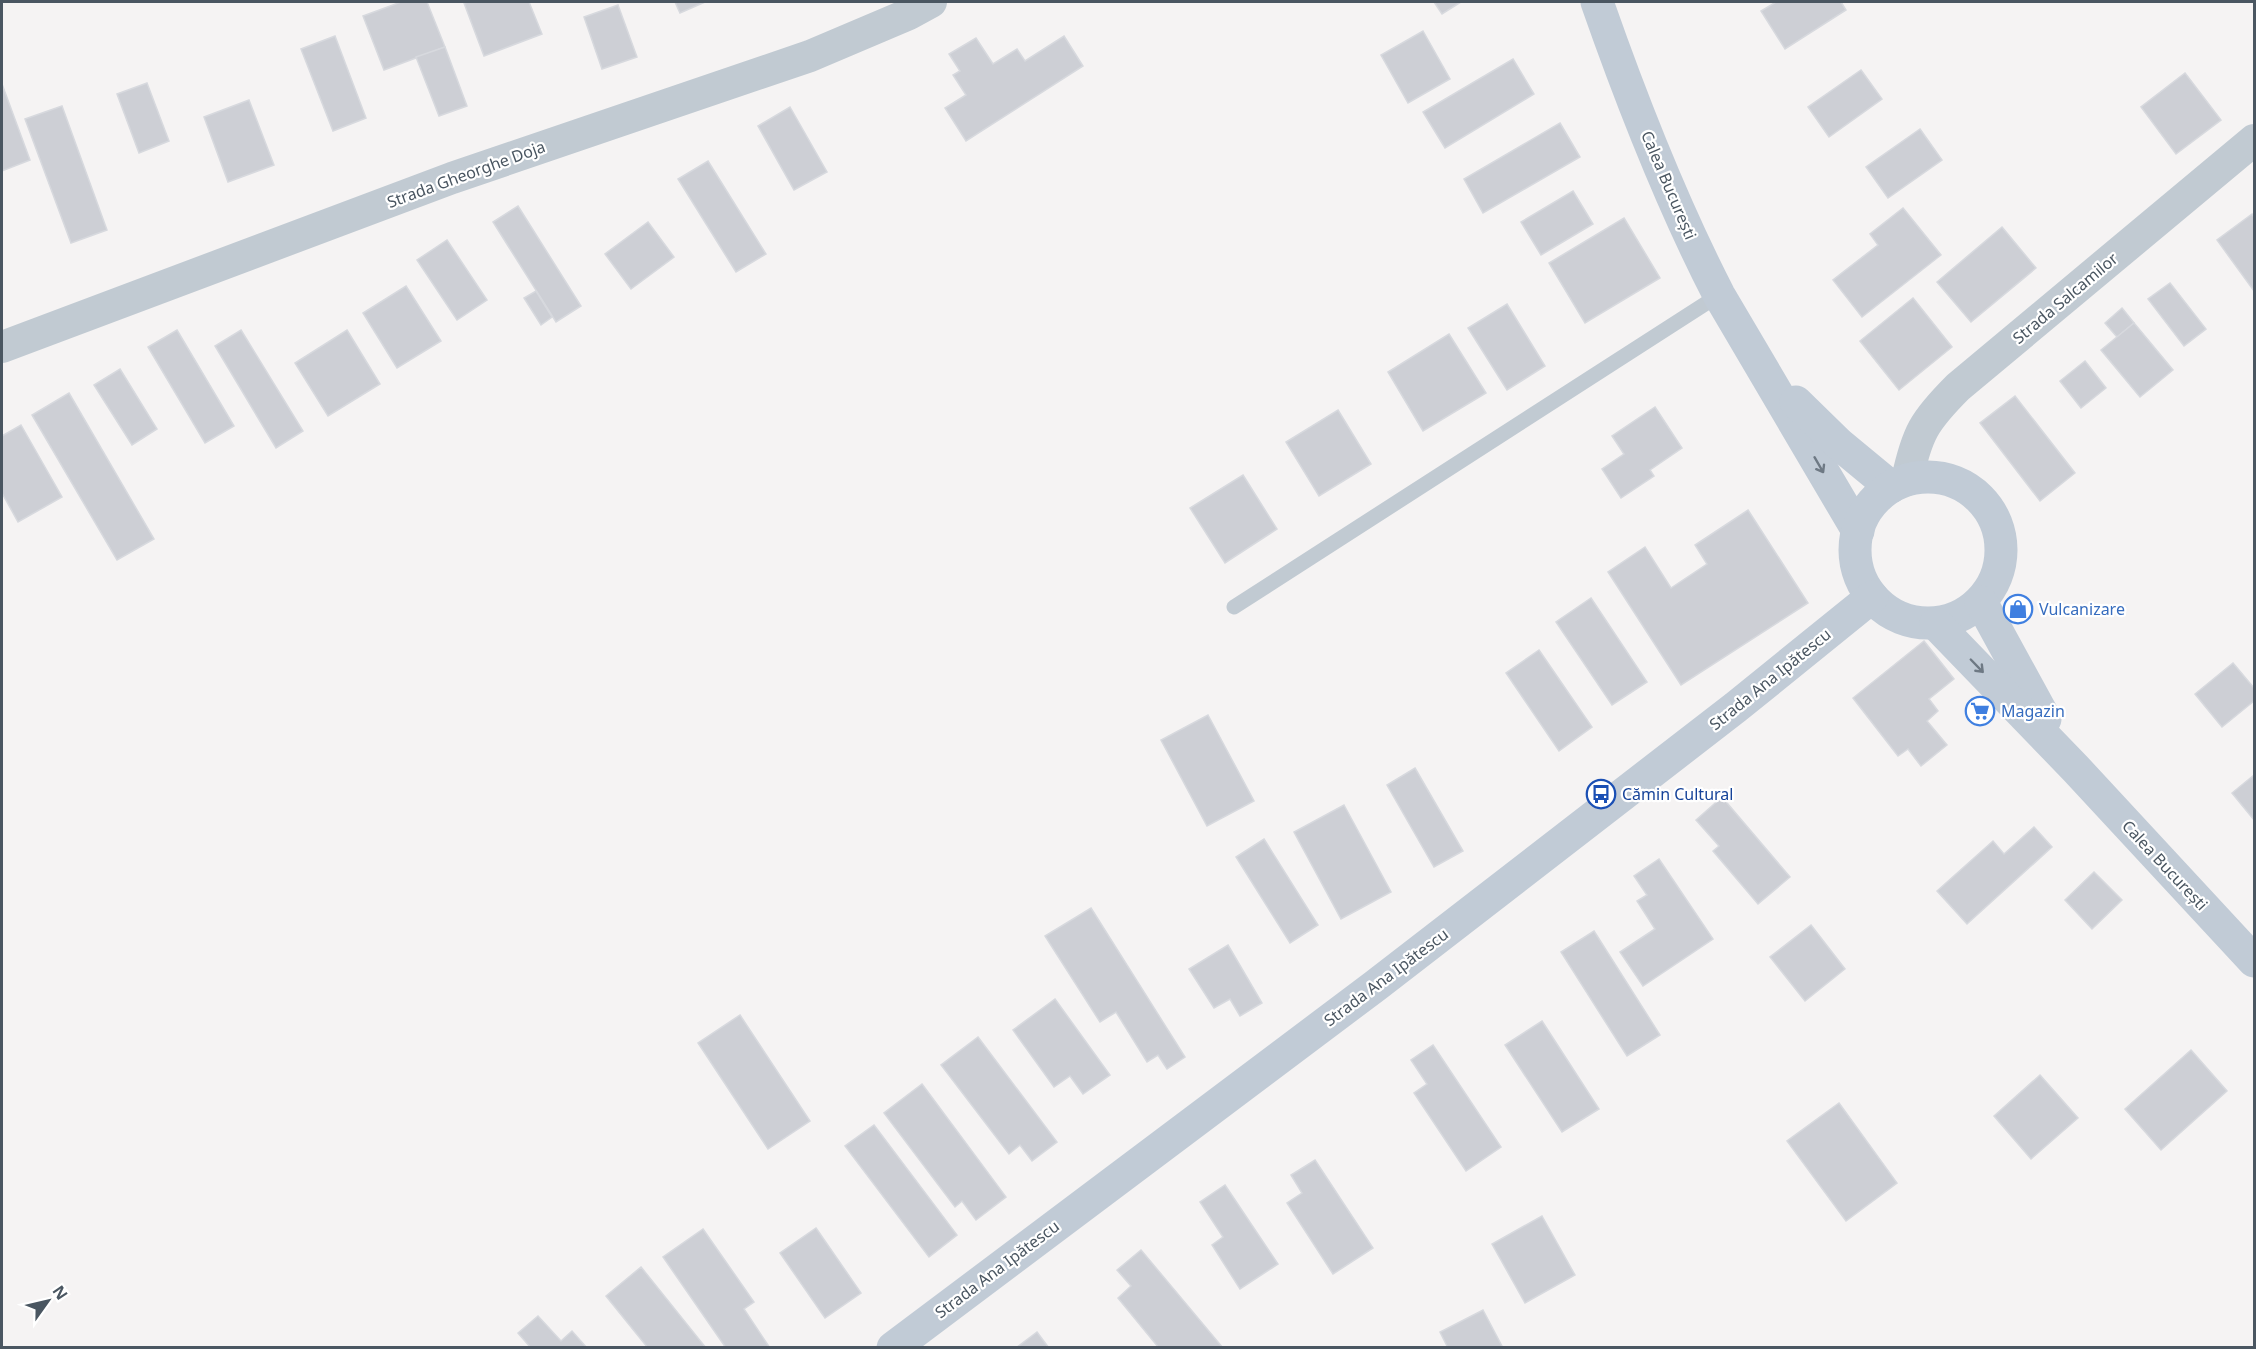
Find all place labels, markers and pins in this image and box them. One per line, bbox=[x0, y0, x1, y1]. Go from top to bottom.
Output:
shop icon: Vulcanizare bbox=[2002, 593, 2034, 625]
place label: Vulcanizare bbox=[2039, 598, 2125, 620]
supermarket icon: Magazin bbox=[1964, 695, 1996, 727]
place label: Magazin bbox=[2001, 700, 2065, 722]
bus stop icon: Cămin Cultural bbox=[1585, 778, 1617, 810]
place label: Cămin Cultural bbox=[1622, 783, 1733, 805]

